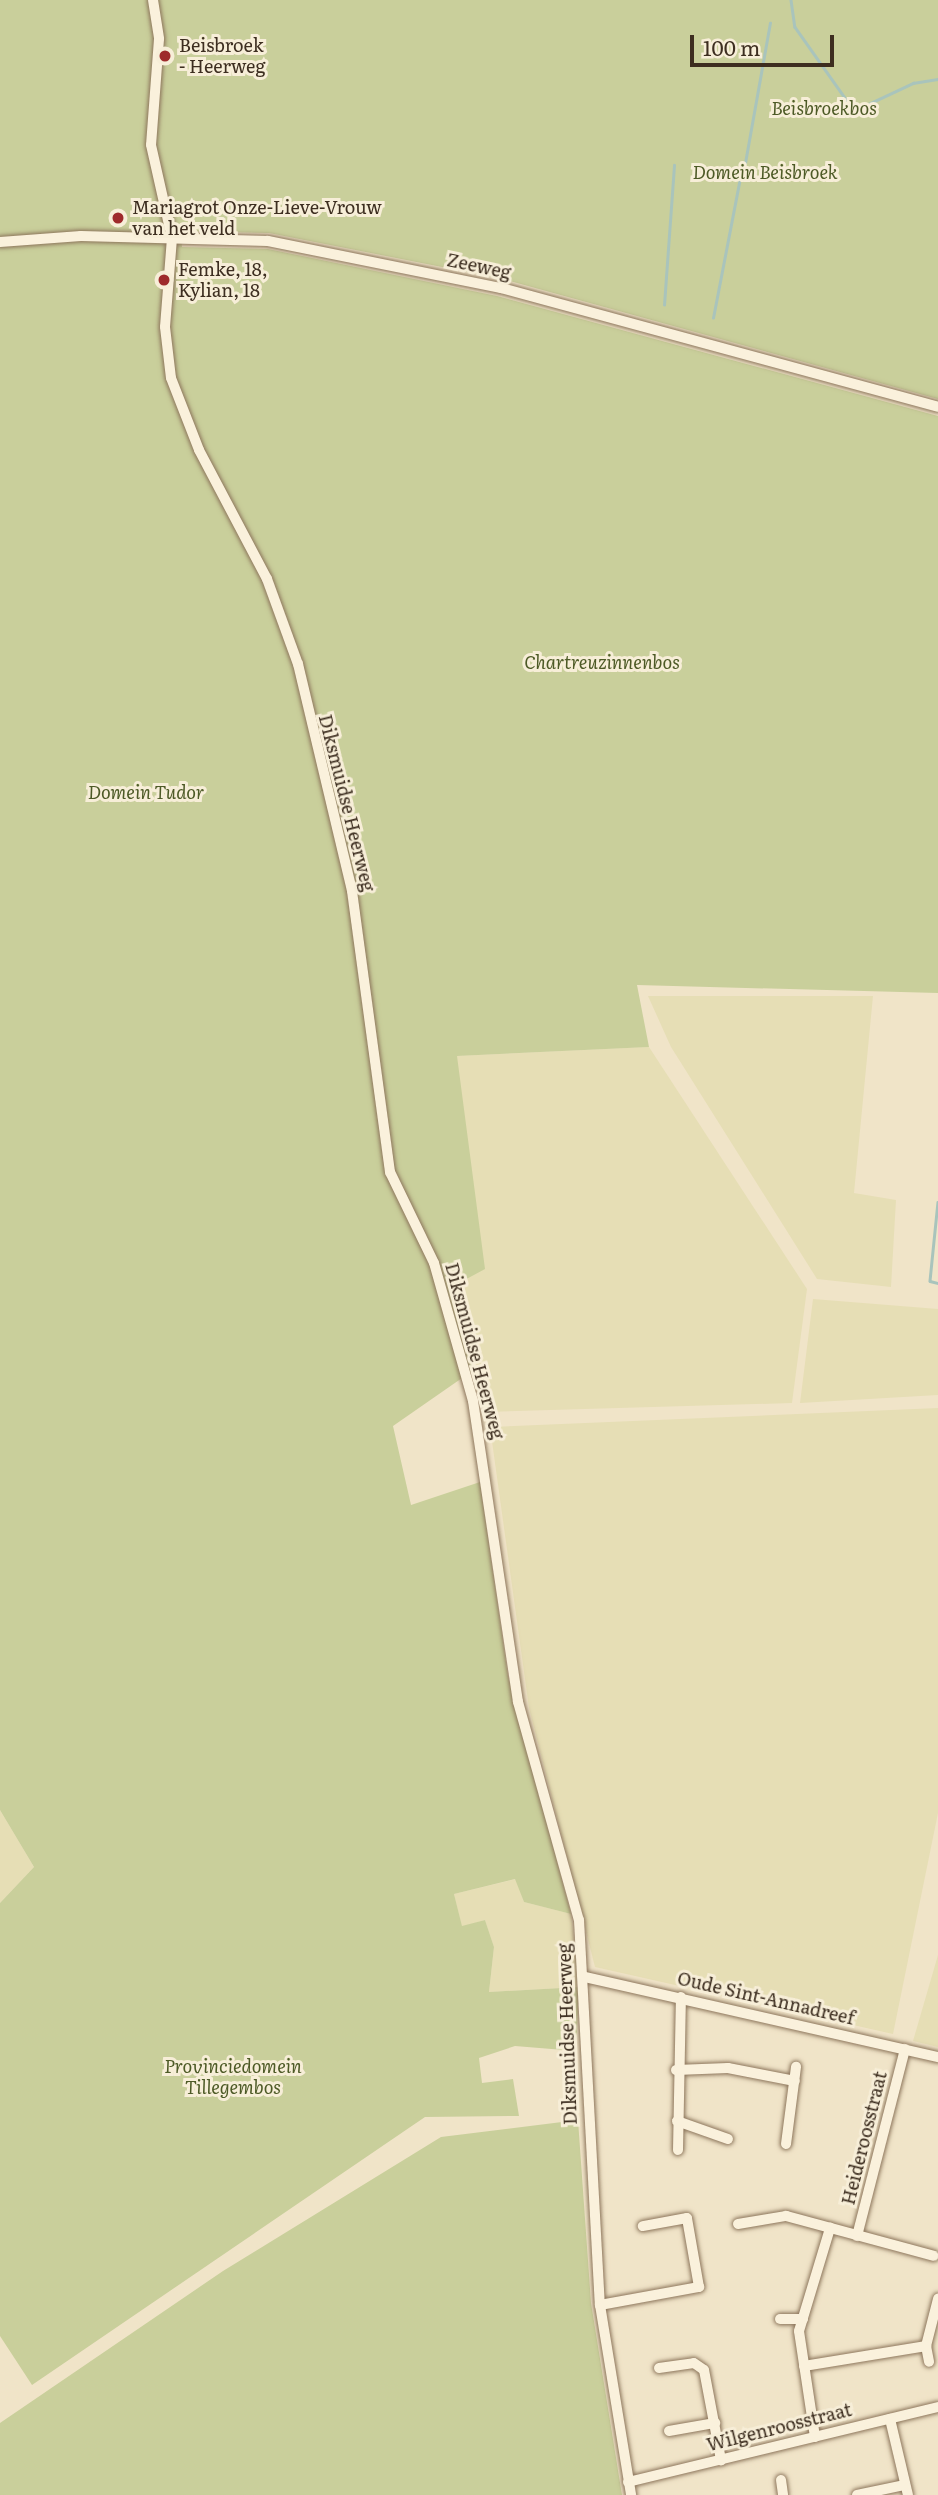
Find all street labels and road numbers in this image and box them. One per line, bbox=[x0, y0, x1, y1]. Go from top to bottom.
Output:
street label: Zeeweg bbox=[445, 249, 513, 283]
street label: Diksmuidse Heerweg bbox=[315, 712, 379, 894]
street label: Diksmuidse Heerweg bbox=[441, 1260, 509, 1442]
street label: Diksmuidse Heerweg bbox=[553, 1943, 581, 2125]
street label: Oude Sint-Annadreef bbox=[675, 1967, 857, 2029]
street label: Heideroosstraat bbox=[837, 2069, 891, 2207]
street label: Wilgenroosstraat bbox=[704, 2399, 854, 2455]

